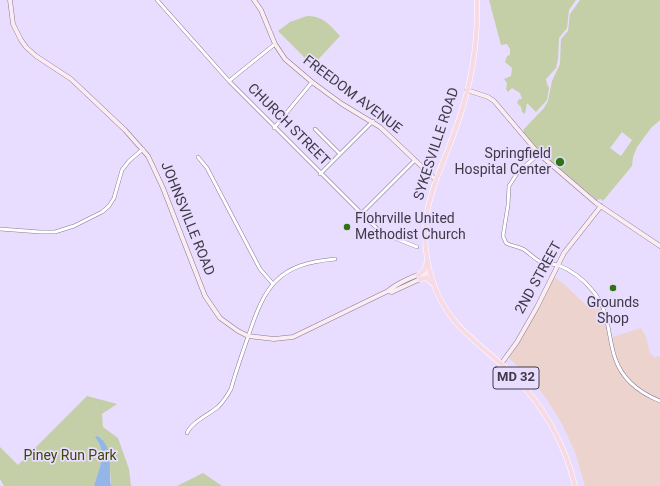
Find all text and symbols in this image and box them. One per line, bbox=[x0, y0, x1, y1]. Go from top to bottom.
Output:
street label: FREEDOM AVENUE bbox=[299, 52, 405, 138]
street label: CHURCH STREET bbox=[243, 80, 333, 170]
street label: SYKESVILLE ROAD bbox=[411, 86, 463, 202]
place label: Springfield Hospital Center bbox=[454, 146, 551, 178]
marker: Springfield Hospital Center bbox=[554, 156, 566, 168]
street label: JOHNSVILLE ROAD bbox=[156, 160, 218, 278]
place label: Flohrville United Methodist Church bbox=[355, 211, 466, 244]
marker: Flohrville United Methodist Church bbox=[342, 222, 352, 232]
street label: 2ND STREET bbox=[512, 239, 566, 317]
marker: Grounds Shop bbox=[608, 283, 618, 293]
place label: Grounds Shop bbox=[587, 295, 639, 328]
road number: MD 32 bbox=[493, 367, 539, 389]
park label: Piney Run Park bbox=[23, 448, 117, 464]

